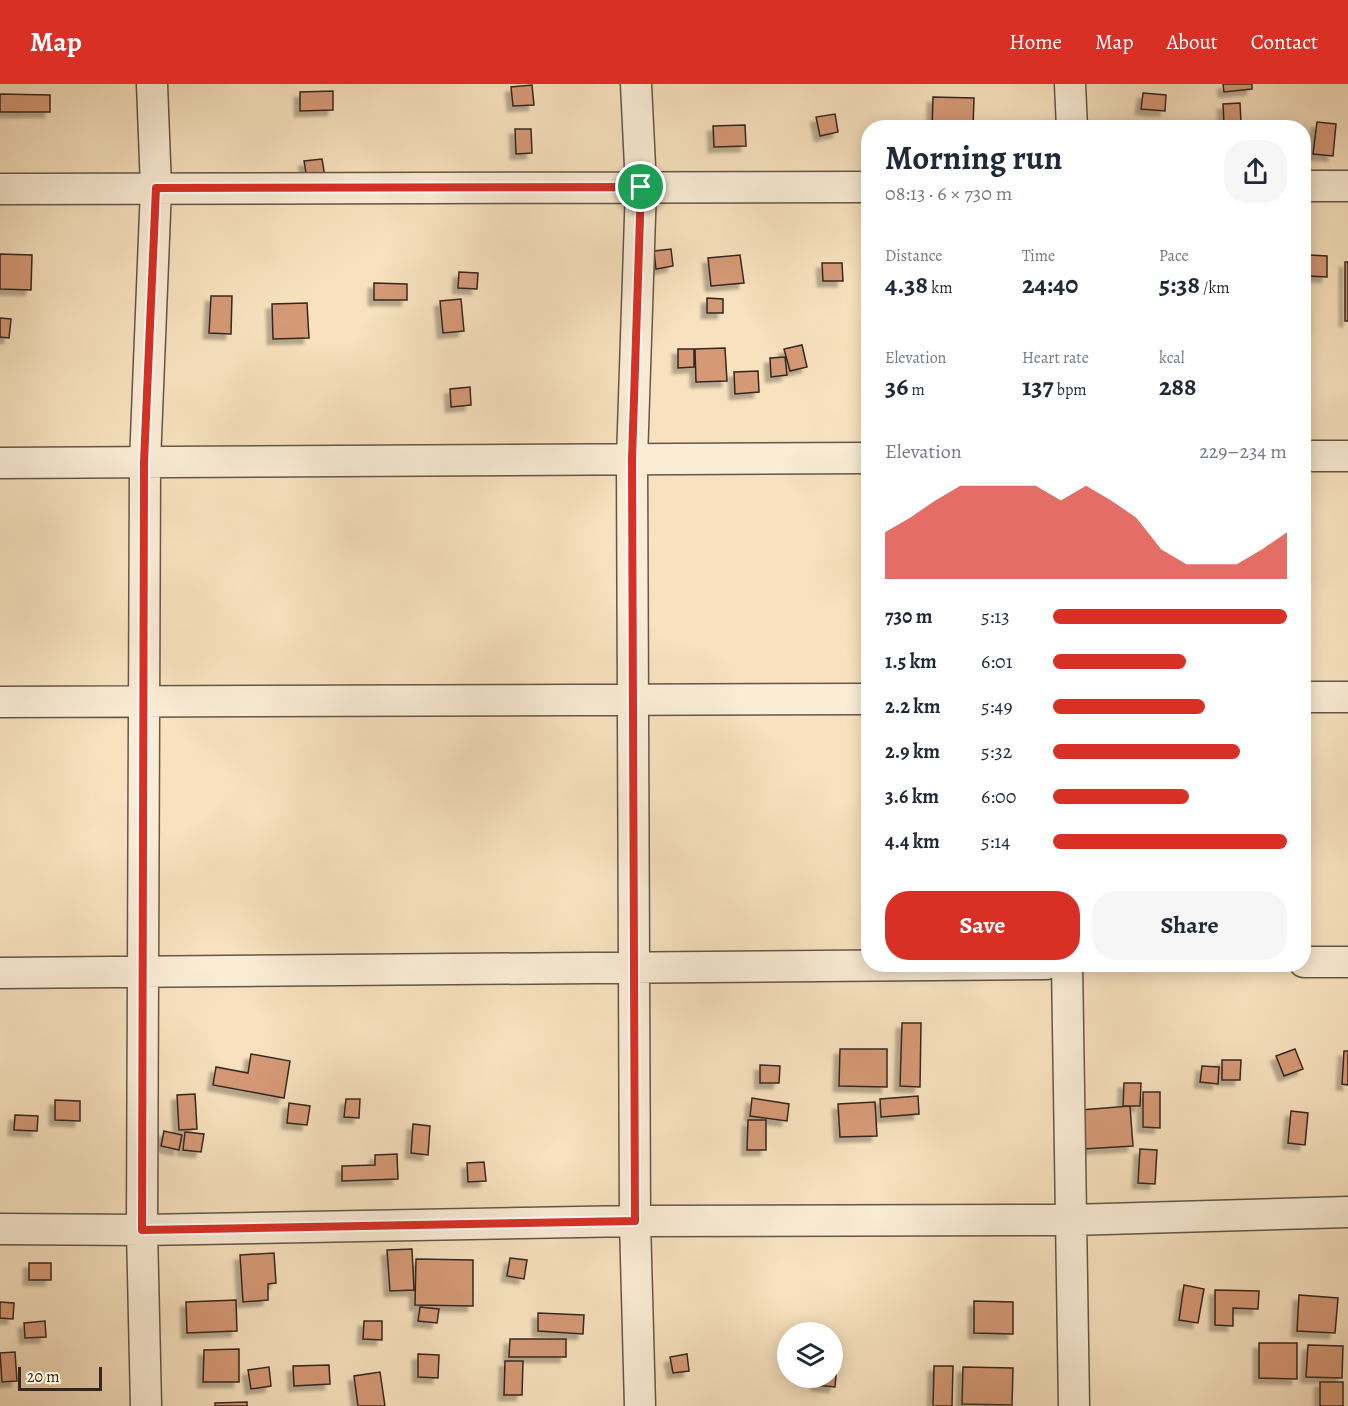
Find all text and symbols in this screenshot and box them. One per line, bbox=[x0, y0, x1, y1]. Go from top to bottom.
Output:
text: Map bbox=[30, 23, 82, 61]
text: Home bbox=[1009, 28, 1062, 56]
text: Map bbox=[1095, 28, 1133, 56]
text: About bbox=[1166, 28, 1218, 56]
text: Contact bbox=[1251, 28, 1318, 56]
text: Morning run bbox=[885, 135, 1062, 180]
button: share bbox=[1224, 140, 1287, 203]
pin bbox=[615, 161, 666, 212]
icon: arrive bbox=[624, 170, 657, 203]
text: 08:13 · 6 × 730 m bbox=[885, 180, 1012, 207]
text: Distance bbox=[885, 245, 942, 267]
text: Time bbox=[1022, 245, 1055, 267]
text: Pace bbox=[1159, 245, 1189, 267]
text: 4.38 bbox=[885, 267, 928, 302]
text: 24:40 bbox=[1022, 267, 1078, 302]
text: 5:38 bbox=[1159, 267, 1200, 302]
text: km bbox=[928, 277, 952, 299]
text: /km bbox=[1200, 277, 1230, 299]
text: Elevation bbox=[885, 347, 946, 369]
text: Heart rate bbox=[1022, 347, 1089, 369]
text: kcal bbox=[1159, 347, 1185, 369]
text: 36 bbox=[885, 369, 908, 404]
text: 137 bbox=[1022, 369, 1054, 404]
text: 288 bbox=[1159, 369, 1197, 404]
text: m bbox=[908, 379, 925, 401]
text: bpm bbox=[1054, 379, 1087, 401]
text: Elevation bbox=[885, 438, 962, 465]
text: 229–234 m bbox=[1199, 438, 1287, 465]
text: 730 m bbox=[885, 603, 932, 630]
text: 5:13 bbox=[981, 603, 1010, 630]
text: 1.5 km bbox=[885, 648, 937, 675]
text: 6:01 bbox=[981, 648, 1013, 675]
text: 2.2 km bbox=[885, 693, 940, 720]
text: 5:49 bbox=[981, 693, 1013, 720]
text: 2.9 km bbox=[885, 738, 940, 765]
text: 5:32 bbox=[981, 738, 1012, 765]
text: 3.6 km bbox=[885, 783, 939, 810]
text: 6:00 bbox=[981, 783, 1016, 810]
text: 4.4 km bbox=[885, 828, 940, 855]
text: 5:14 bbox=[981, 828, 1010, 855]
button: Save bbox=[885, 891, 1080, 960]
button: Share bbox=[1092, 891, 1287, 960]
map controls bbox=[777, 1322, 843, 1388]
button: layers bbox=[777, 1322, 843, 1388]
scale bar bbox=[18, 1364, 102, 1392]
text: 20 m bbox=[27, 1366, 60, 1388]

